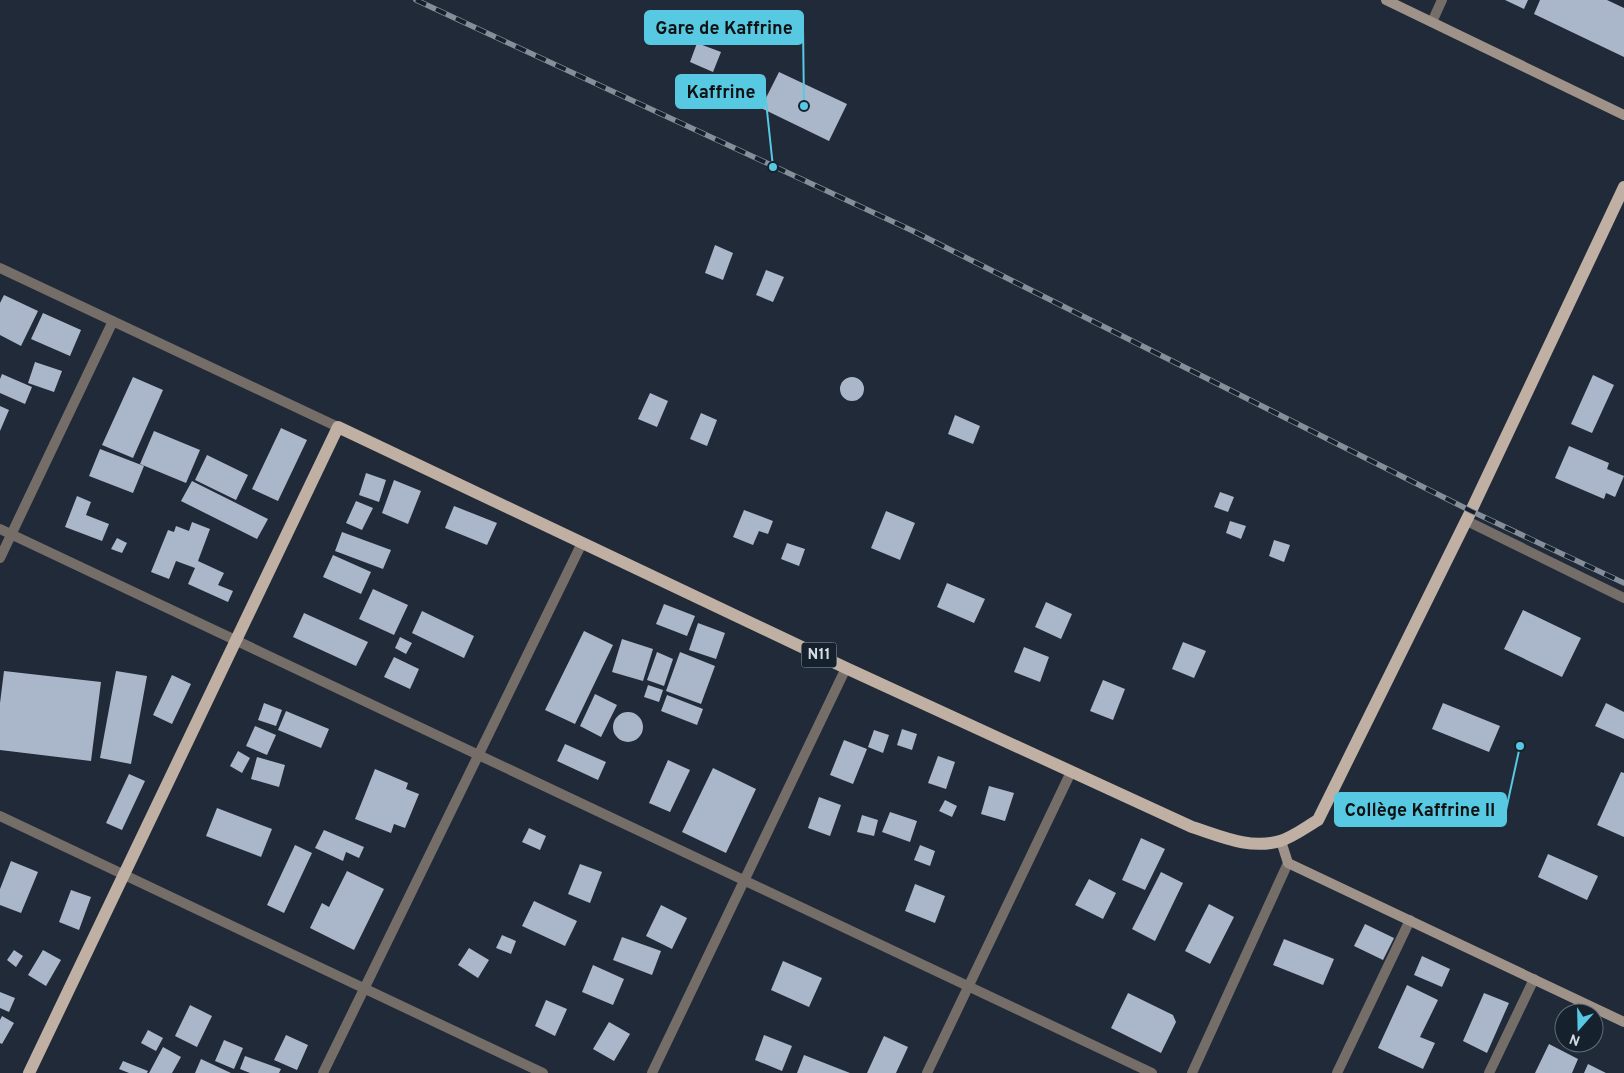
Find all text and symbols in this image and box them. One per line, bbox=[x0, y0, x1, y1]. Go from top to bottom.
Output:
callout: Gare de Kaffrine bbox=[645, 11, 803, 44]
text: Gare de Kaffrine bbox=[655, 18, 793, 41]
callout: Kaffrine bbox=[676, 75, 765, 108]
text: Kaffrine bbox=[687, 82, 755, 105]
road number: N11 bbox=[802, 642, 836, 668]
callout: Collège Kaffrine II bbox=[1335, 793, 1506, 826]
text: Collège Kaffrine II bbox=[1345, 800, 1495, 823]
north arrow bbox=[1554, 1003, 1604, 1053]
text: N bbox=[1567, 1029, 1583, 1049]

